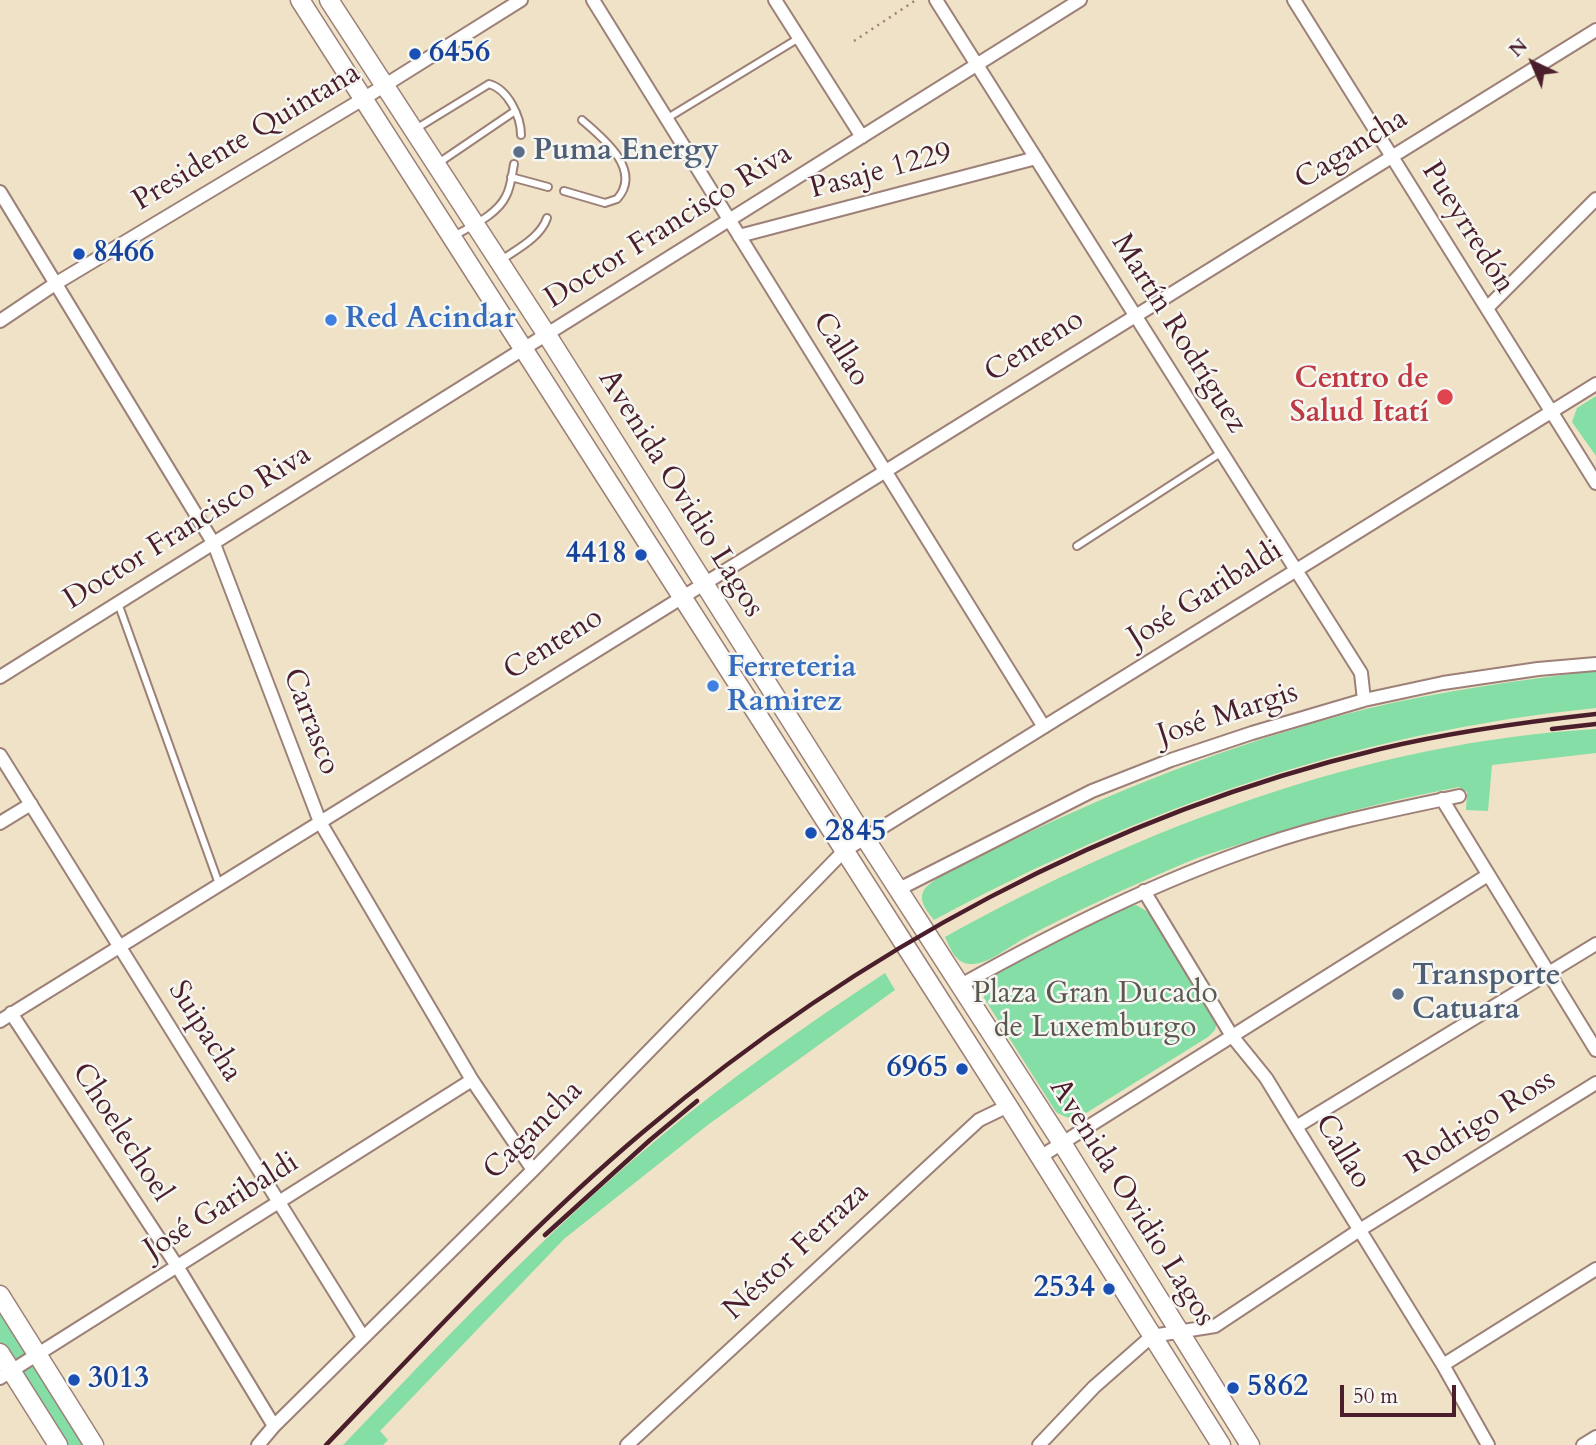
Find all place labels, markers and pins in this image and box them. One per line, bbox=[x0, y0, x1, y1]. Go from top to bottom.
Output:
place label: 6456 bbox=[429, 36, 490, 72]
marker: 6456 bbox=[407, 46, 423, 62]
place label: Puma Energy bbox=[533, 134, 719, 170]
marker: Puma Energy bbox=[511, 144, 527, 160]
place label: 8466 bbox=[93, 236, 154, 272]
marker: 8466 bbox=[71, 246, 87, 262]
place label: Red Acindar bbox=[345, 302, 516, 338]
marker: Red Acindar bbox=[323, 312, 339, 328]
place label: Centro de Salud Itatí bbox=[1290, 362, 1429, 432]
marker: Centro de Salud Itatí bbox=[1435, 387, 1455, 407]
place label: 4418 bbox=[566, 537, 627, 573]
marker: 4418 bbox=[633, 547, 649, 563]
place label: Ferreteria Ramirez bbox=[727, 651, 856, 722]
marker: Ferreteria Ramirez bbox=[705, 678, 721, 694]
place label: 2845 bbox=[825, 815, 886, 851]
marker: 2845 bbox=[803, 825, 819, 841]
place label: Transporte Catuara bbox=[1412, 959, 1561, 1030]
marker: Transporte Catuara bbox=[1390, 986, 1406, 1002]
place label: 6965 bbox=[887, 1051, 948, 1087]
marker: 6965 bbox=[954, 1061, 970, 1077]
place label: 2534 bbox=[1034, 1271, 1095, 1307]
marker: 2534 bbox=[1101, 1281, 1117, 1297]
place label: 3013 bbox=[88, 1362, 149, 1398]
place label: 5862 bbox=[1247, 1370, 1308, 1406]
marker: 3013 bbox=[66, 1372, 82, 1388]
marker: 5862 bbox=[1225, 1380, 1241, 1396]

